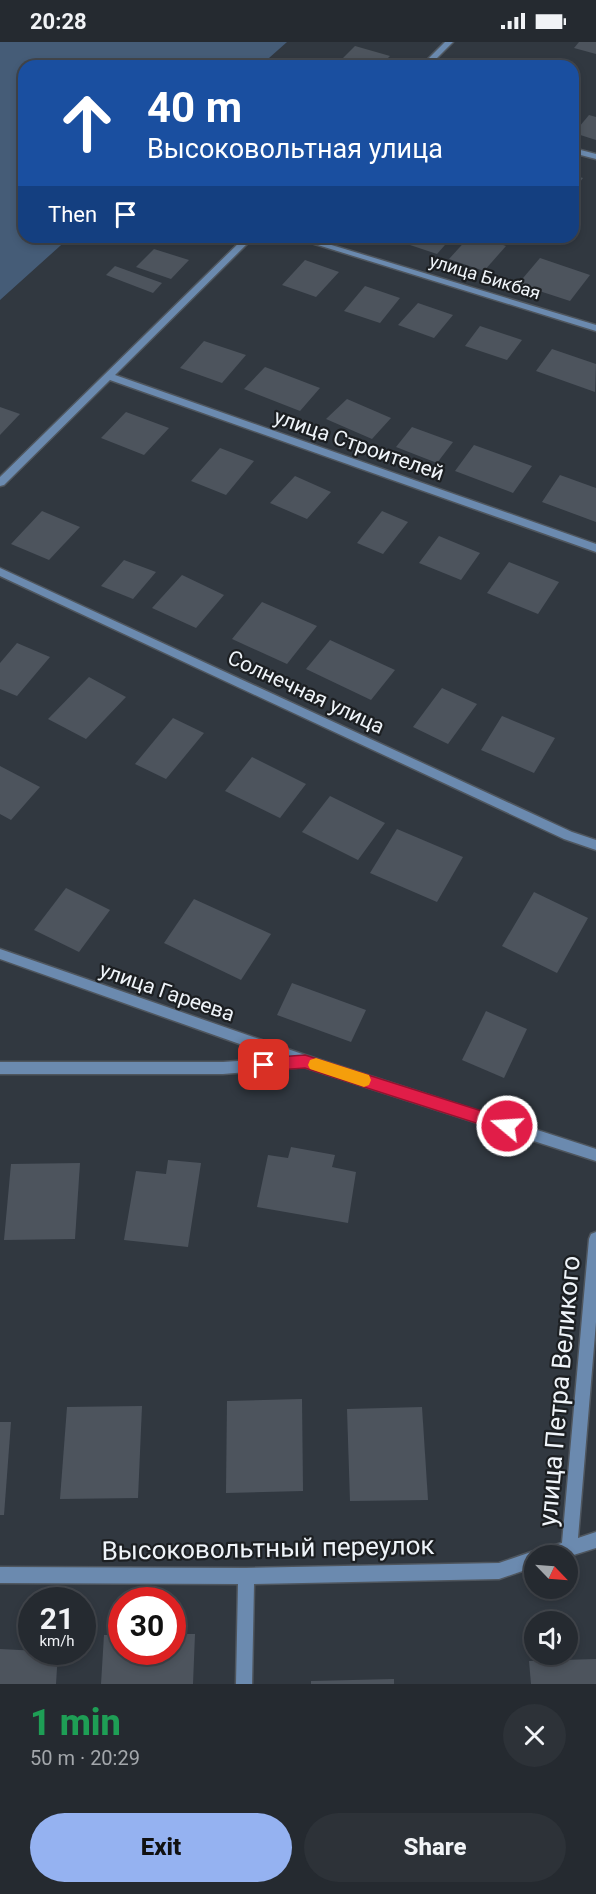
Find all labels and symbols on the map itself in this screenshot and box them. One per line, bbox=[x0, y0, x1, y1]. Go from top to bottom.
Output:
street label: улица Бикбая bbox=[427, 250, 543, 303]
street label: улица Строителей bbox=[271, 405, 447, 485]
street label: Солнечная улица bbox=[224, 645, 388, 739]
street label: улица Гареева bbox=[96, 958, 238, 1026]
pin bbox=[238, 1039, 289, 1090]
position arrow bbox=[475, 1094, 539, 1158]
street label: улица Петра Великого bbox=[532, 1254, 586, 1528]
street label: Высоковольтный переулок bbox=[101, 1530, 435, 1566]
north arrow bbox=[524, 1545, 578, 1599]
speed limit sign: 30 bbox=[108, 1587, 186, 1665]

